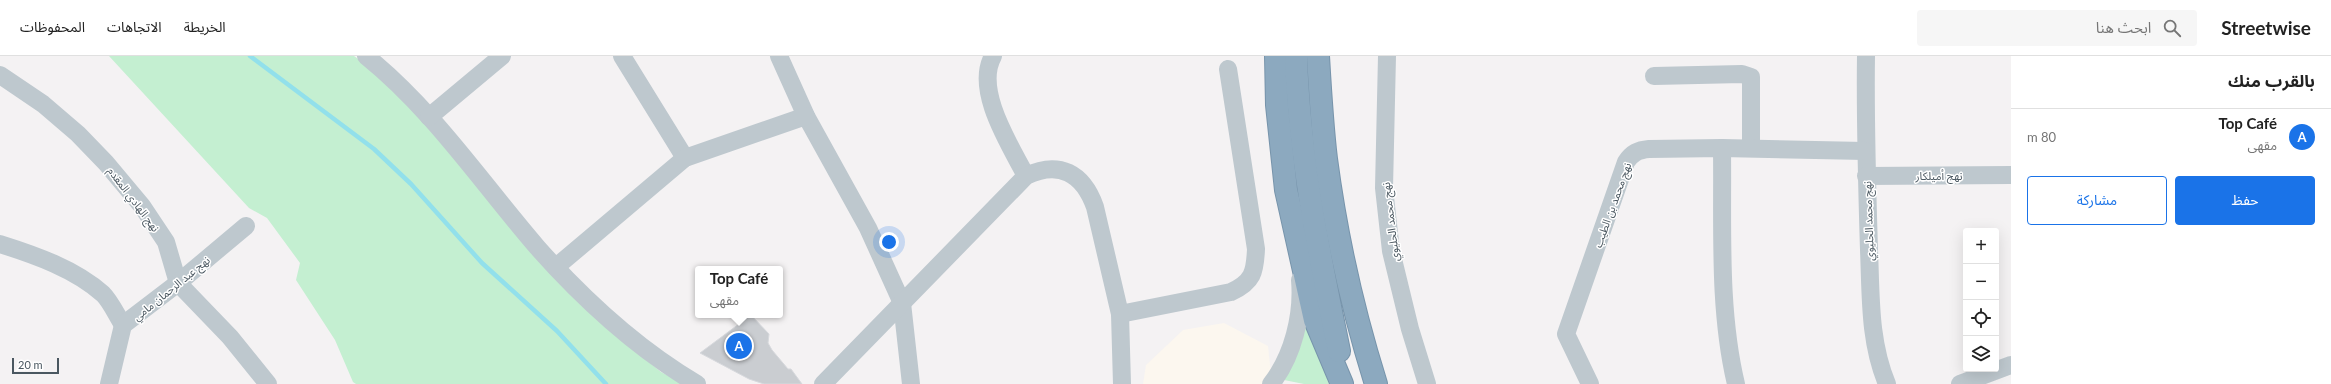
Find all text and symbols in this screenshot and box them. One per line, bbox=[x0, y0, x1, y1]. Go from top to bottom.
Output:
search box bbox=[1917, 10, 2197, 46]
text: Streetwise bbox=[2221, 16, 2311, 39]
icon: search bbox=[2161, 17, 2183, 39]
text: المحفوظات bbox=[20, 18, 85, 35]
text: الاتجاهات bbox=[107, 18, 162, 35]
text: الخريطة bbox=[184, 18, 226, 35]
text: ابحث هنا bbox=[2096, 18, 2151, 36]
text: بالقرب منك bbox=[2228, 70, 2315, 91]
text: Top Café bbox=[2218, 114, 2277, 132]
text: 80 m bbox=[2027, 129, 2056, 145]
text: A bbox=[2297, 129, 2307, 145]
text: مقهى bbox=[2248, 137, 2277, 153]
street label: نهج محمد بن الطيب bbox=[1591, 161, 1635, 250]
street label: نهج الهادي المقدم bbox=[103, 164, 163, 236]
street label: نهج أميلكار bbox=[1914, 169, 1963, 184]
button: مشاركة bbox=[2027, 176, 2167, 225]
button: حفظ bbox=[2175, 176, 2315, 225]
street label: نهج محمد الحليوي bbox=[1379, 181, 1405, 262]
street label: نهج محمد الحليوي bbox=[1860, 181, 1879, 261]
map controls bbox=[1963, 228, 1999, 372]
button: + bbox=[1963, 228, 1999, 264]
your location bbox=[879, 232, 899, 252]
street label: نهج عبد الرحمان مامي bbox=[130, 253, 214, 326]
button: − bbox=[1963, 264, 1999, 300]
popup bbox=[695, 266, 783, 318]
text: Top Café bbox=[710, 269, 768, 287]
text: مقهى bbox=[710, 292, 739, 308]
button: locate bbox=[1963, 300, 1999, 336]
pin: A bbox=[726, 331, 752, 361]
button: layers bbox=[1963, 336, 1999, 372]
scale bar bbox=[12, 356, 59, 375]
text: 20 m bbox=[18, 358, 43, 371]

